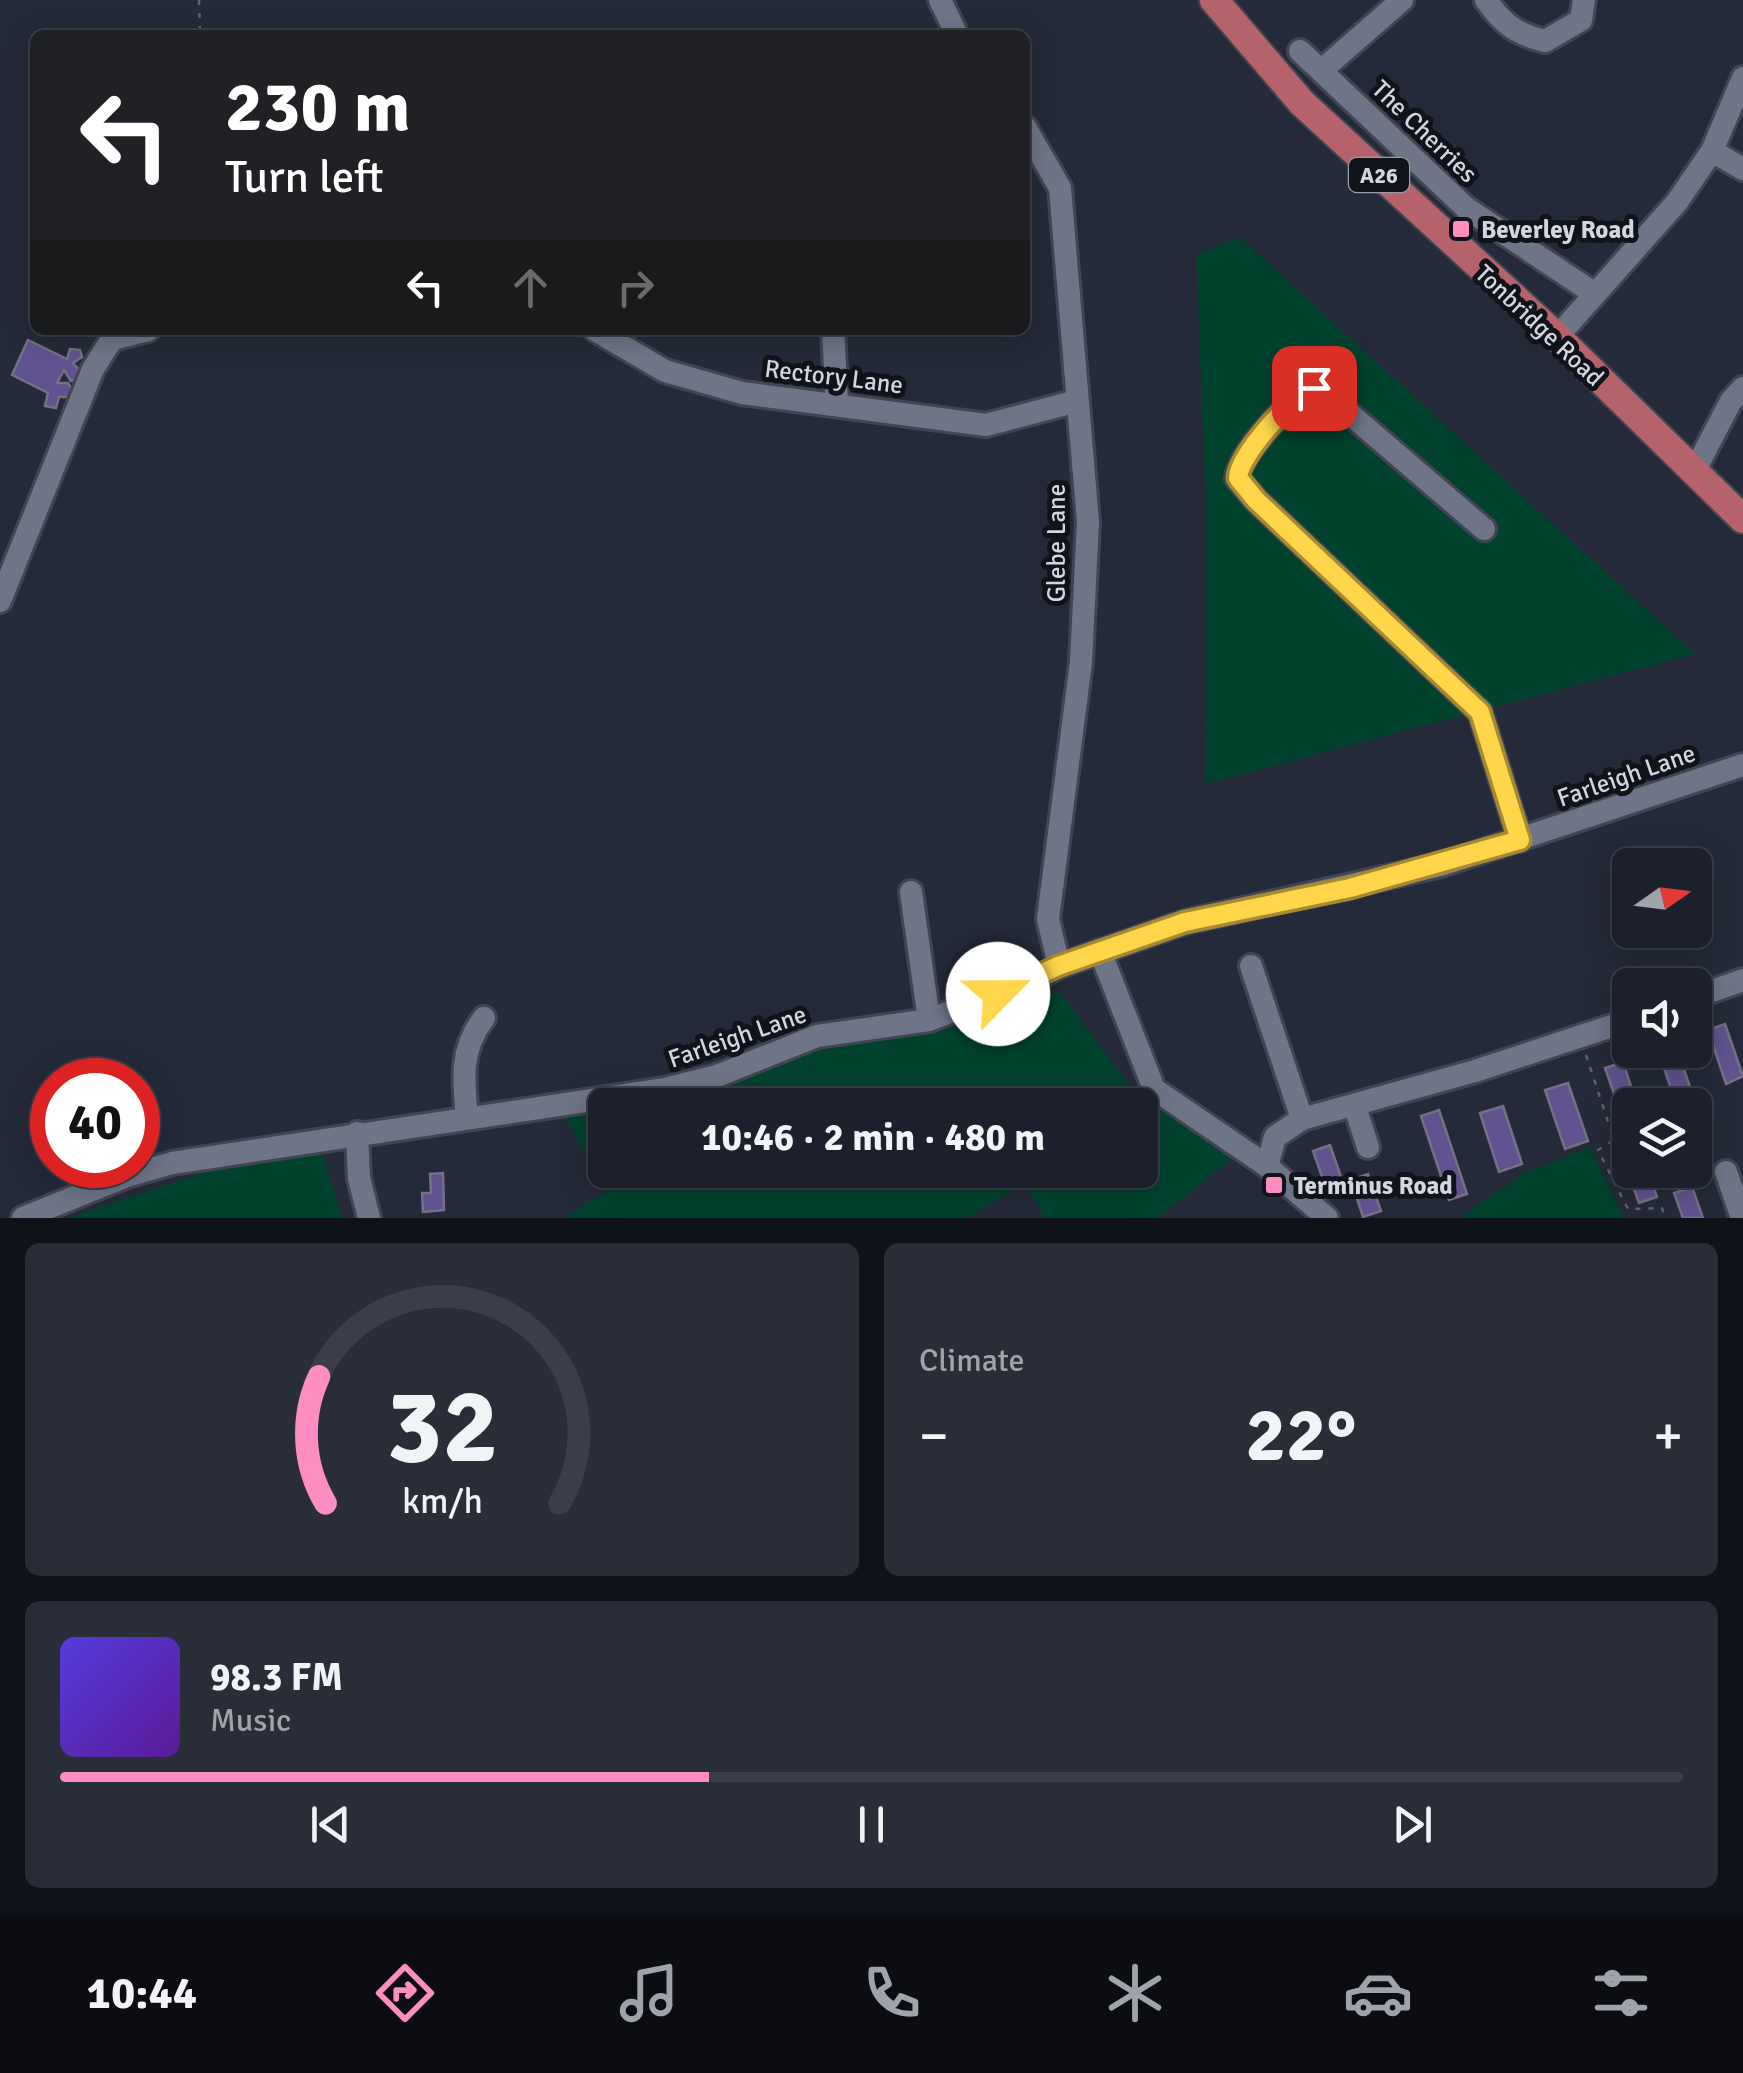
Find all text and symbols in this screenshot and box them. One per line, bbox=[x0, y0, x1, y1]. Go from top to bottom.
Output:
text: 230 m bbox=[225, 64, 410, 150]
icon: left bbox=[60, 70, 190, 200]
street label: The Cherries bbox=[1366, 74, 1484, 189]
text: Turn left bbox=[225, 150, 384, 205]
road number: A26 bbox=[1349, 158, 1409, 192]
place label: Beverley Road bbox=[1481, 214, 1635, 245]
marker: Beverley Road bbox=[1450, 218, 1472, 240]
street label: Tonbridge Road bbox=[1469, 258, 1610, 393]
icon: left bbox=[398, 260, 453, 315]
icon: ahead bbox=[503, 260, 558, 315]
icon: right bbox=[608, 260, 663, 315]
pin bbox=[1272, 346, 1357, 431]
street label: Rectory Lane bbox=[763, 353, 905, 400]
icon: arrive bbox=[1287, 361, 1342, 416]
street label: Glebe Lane bbox=[1041, 484, 1072, 602]
street label: Farleigh Lane bbox=[1553, 737, 1699, 814]
north arrow bbox=[1612, 848, 1712, 948]
map controls bbox=[1612, 848, 1712, 1188]
position arrow bbox=[946, 942, 1050, 1046]
button: sound bbox=[1612, 968, 1712, 1068]
street label: Farleigh Lane bbox=[664, 998, 810, 1075]
speed limit sign: 40 bbox=[30, 1058, 160, 1188]
button: layers bbox=[1612, 1088, 1712, 1188]
text: 10:46 · 2 min · 480 m bbox=[701, 1114, 1045, 1161]
place label: Terminus Road bbox=[1294, 1170, 1453, 1201]
marker: Terminus Road bbox=[1263, 1174, 1285, 1196]
text: Climate bbox=[919, 1341, 1025, 1380]
text: 32 bbox=[386, 1363, 498, 1491]
text: 22° bbox=[1246, 1389, 1357, 1482]
text: − bbox=[919, 1402, 949, 1470]
text: + bbox=[1653, 1402, 1683, 1470]
text: km/h bbox=[402, 1479, 482, 1523]
text: 98.3 FM bbox=[210, 1654, 343, 1701]
text: Music bbox=[210, 1701, 291, 1740]
icon: previous bbox=[303, 1797, 358, 1852]
icon: pause bbox=[844, 1797, 899, 1852]
icon: next bbox=[1385, 1797, 1440, 1852]
icon: directions bbox=[370, 1958, 440, 2028]
icon: music bbox=[614, 1958, 684, 2028]
icon: phone bbox=[857, 1958, 927, 2028]
icon: climate bbox=[1100, 1958, 1170, 2028]
icon: car bbox=[1343, 1958, 1413, 2028]
icon: filters bbox=[1586, 1958, 1656, 2028]
text: 10:44 bbox=[87, 1966, 197, 2021]

